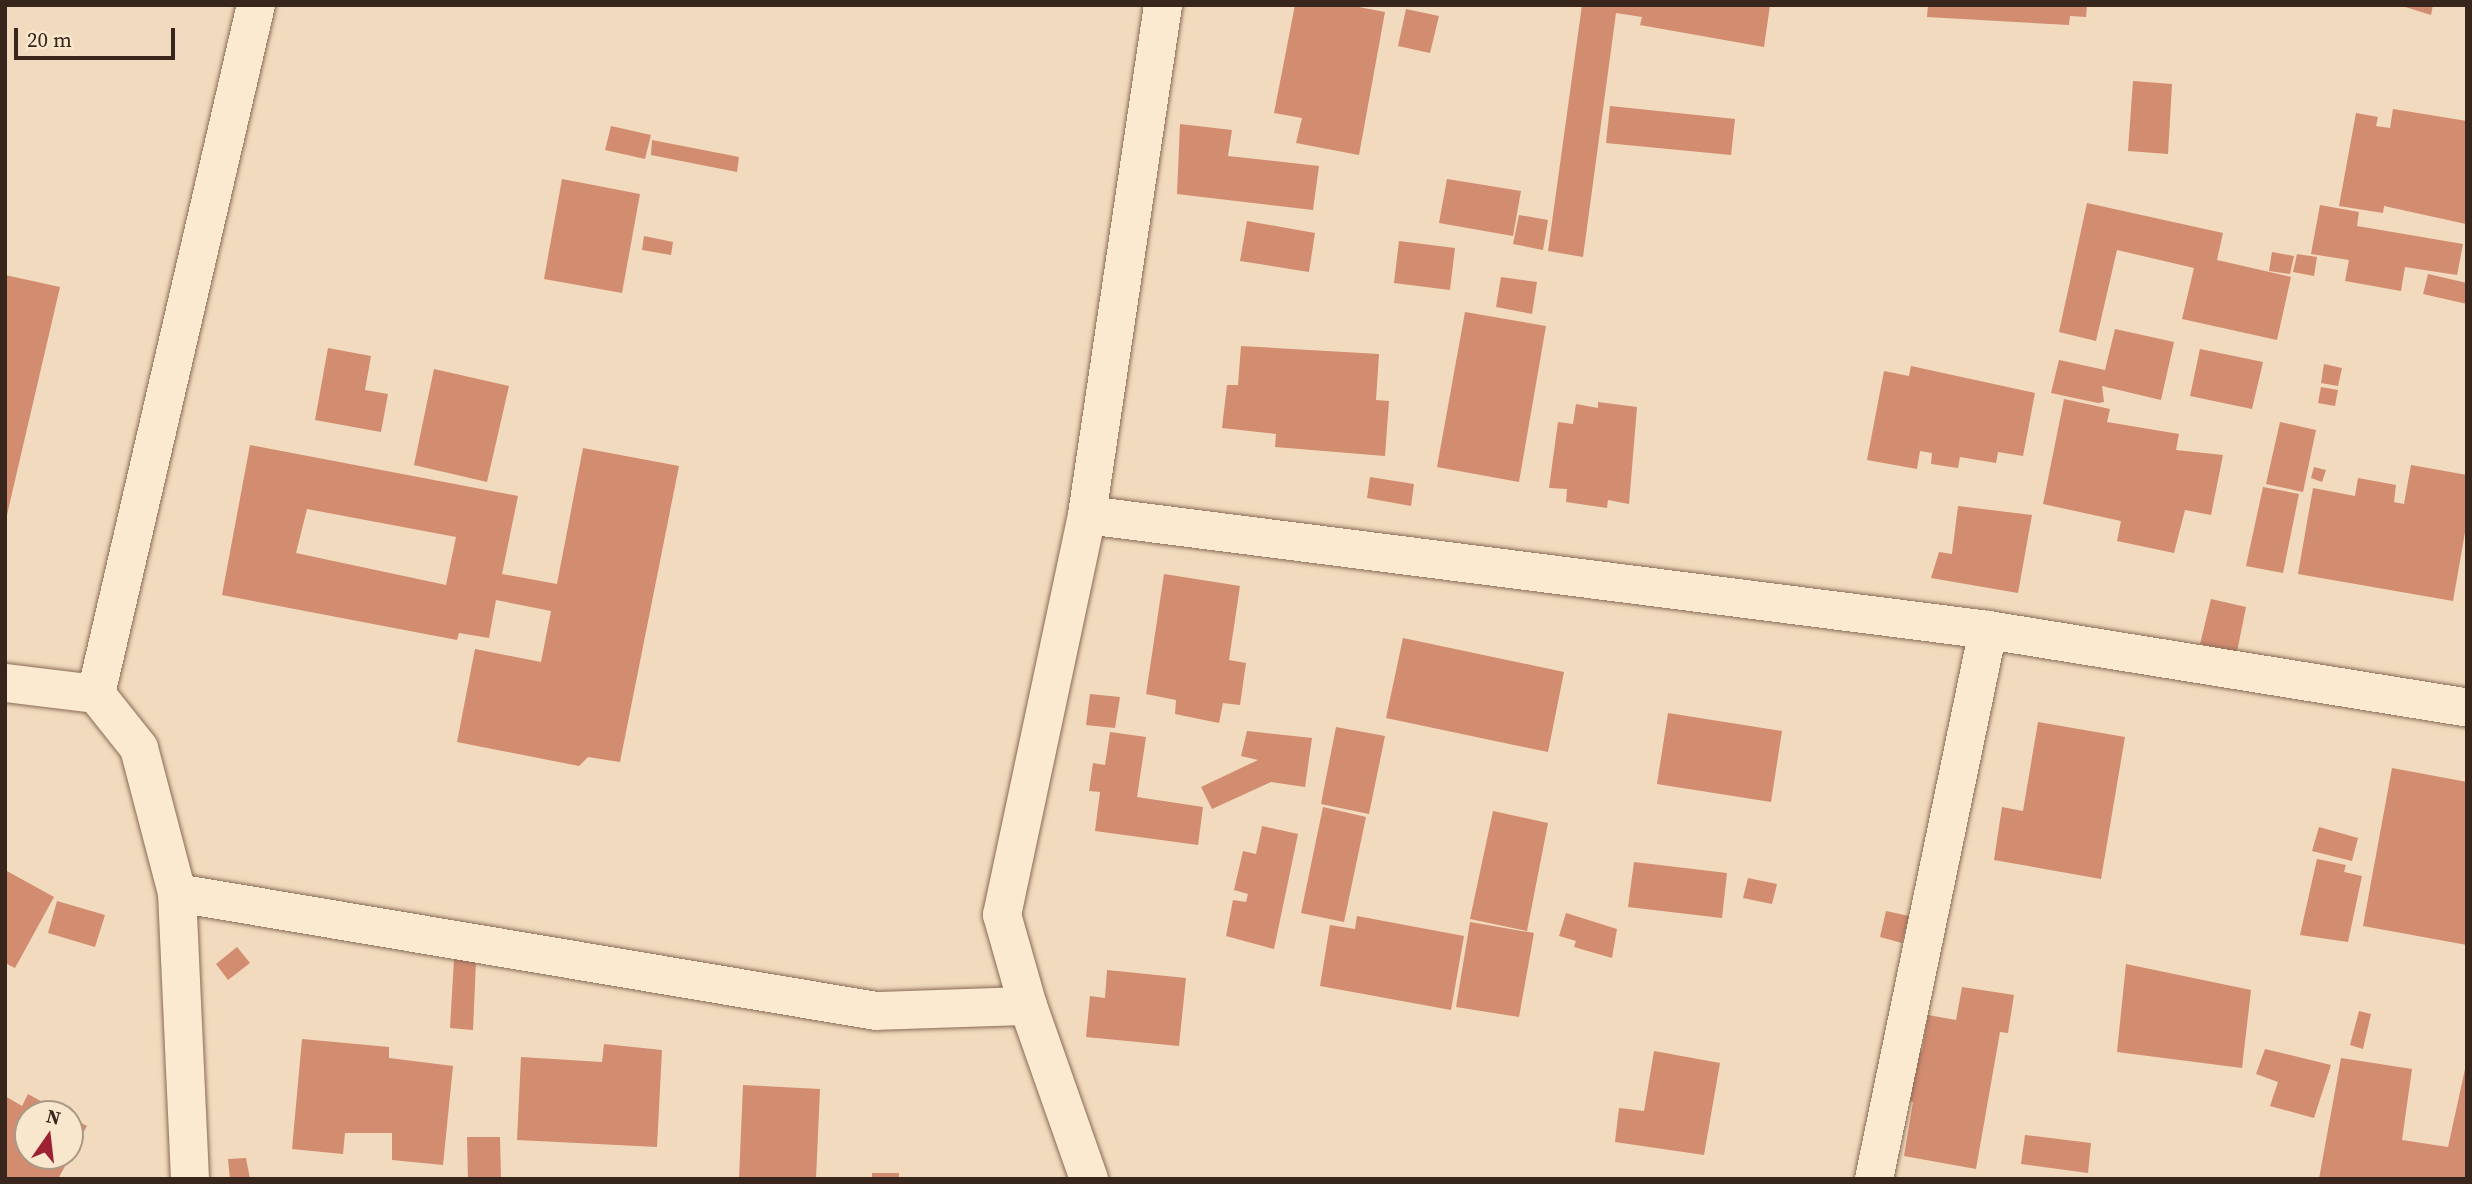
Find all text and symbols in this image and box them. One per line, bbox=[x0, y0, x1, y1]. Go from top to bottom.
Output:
scale bar bbox=[18, 14, 178, 58]
text: 20 m bbox=[27, 25, 72, 54]
north arrow bbox=[14, 1100, 84, 1170]
text: N bbox=[44, 1102, 63, 1131]

